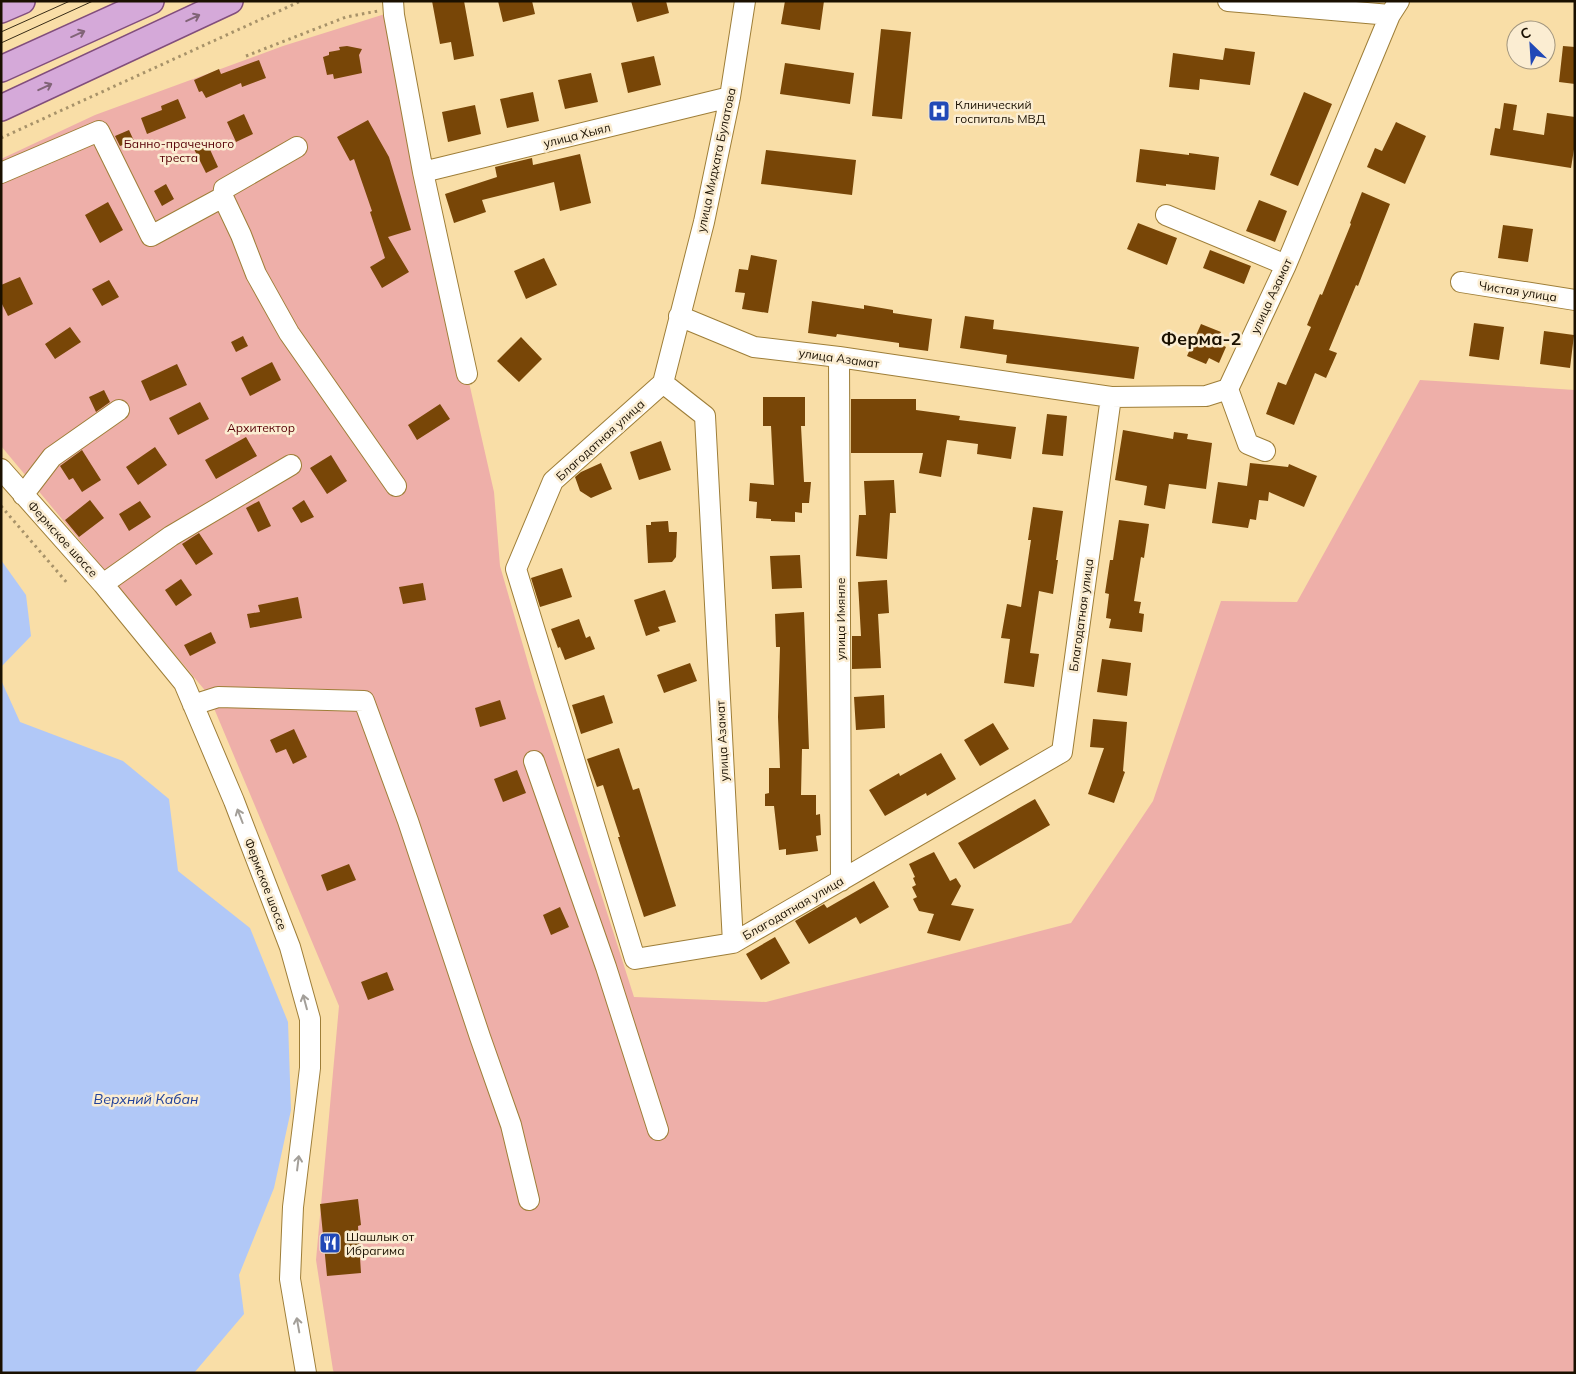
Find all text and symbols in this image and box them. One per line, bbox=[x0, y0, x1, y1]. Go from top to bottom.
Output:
one-way arrow bbox=[185, 13, 200, 23]
north arrow bbox=[1506, 20, 1556, 70]
text: С bbox=[1517, 23, 1534, 43]
one-way arrow bbox=[70, 29, 85, 39]
one-way arrow bbox=[37, 82, 52, 91]
street label: улица Мидхата Булатова bbox=[693, 86, 739, 234]
place label: Клинический госпиталь МВД bbox=[955, 97, 1046, 126]
hospital icon: Клинический госпиталь МВД bbox=[927, 99, 951, 123]
street label: улица Хыял bbox=[542, 119, 612, 151]
park label: Банно-прачечного треста bbox=[124, 136, 234, 165]
street label: улица Азамат bbox=[1247, 256, 1295, 336]
street label: Чистая улица bbox=[1478, 277, 1558, 305]
district label: Ферма-2 bbox=[1161, 327, 1241, 350]
street label: улица Азамат bbox=[798, 345, 881, 371]
street label: Благодатная улица bbox=[553, 396, 647, 484]
park label: Архитектор bbox=[227, 420, 295, 435]
street label: Фермское шоссе bbox=[25, 498, 101, 580]
street label: Благодатная улица bbox=[1066, 557, 1096, 673]
street label: улица Имянле bbox=[833, 577, 848, 660]
street label: улица Азамат bbox=[712, 700, 732, 782]
one-way arrow bbox=[235, 809, 244, 824]
street label: Фермское шоссе bbox=[242, 836, 291, 932]
street label: Благодатная улица bbox=[740, 873, 846, 943]
one-way arrow bbox=[300, 994, 309, 1010]
water label: Верхний Кабан bbox=[94, 1090, 198, 1108]
one-way arrow bbox=[293, 1156, 303, 1172]
place label: Шашлык от Ибрагима bbox=[346, 1229, 415, 1258]
restaurant icon: Шашлык от Ибрагима bbox=[318, 1231, 342, 1255]
one-way arrow bbox=[293, 1317, 303, 1333]

